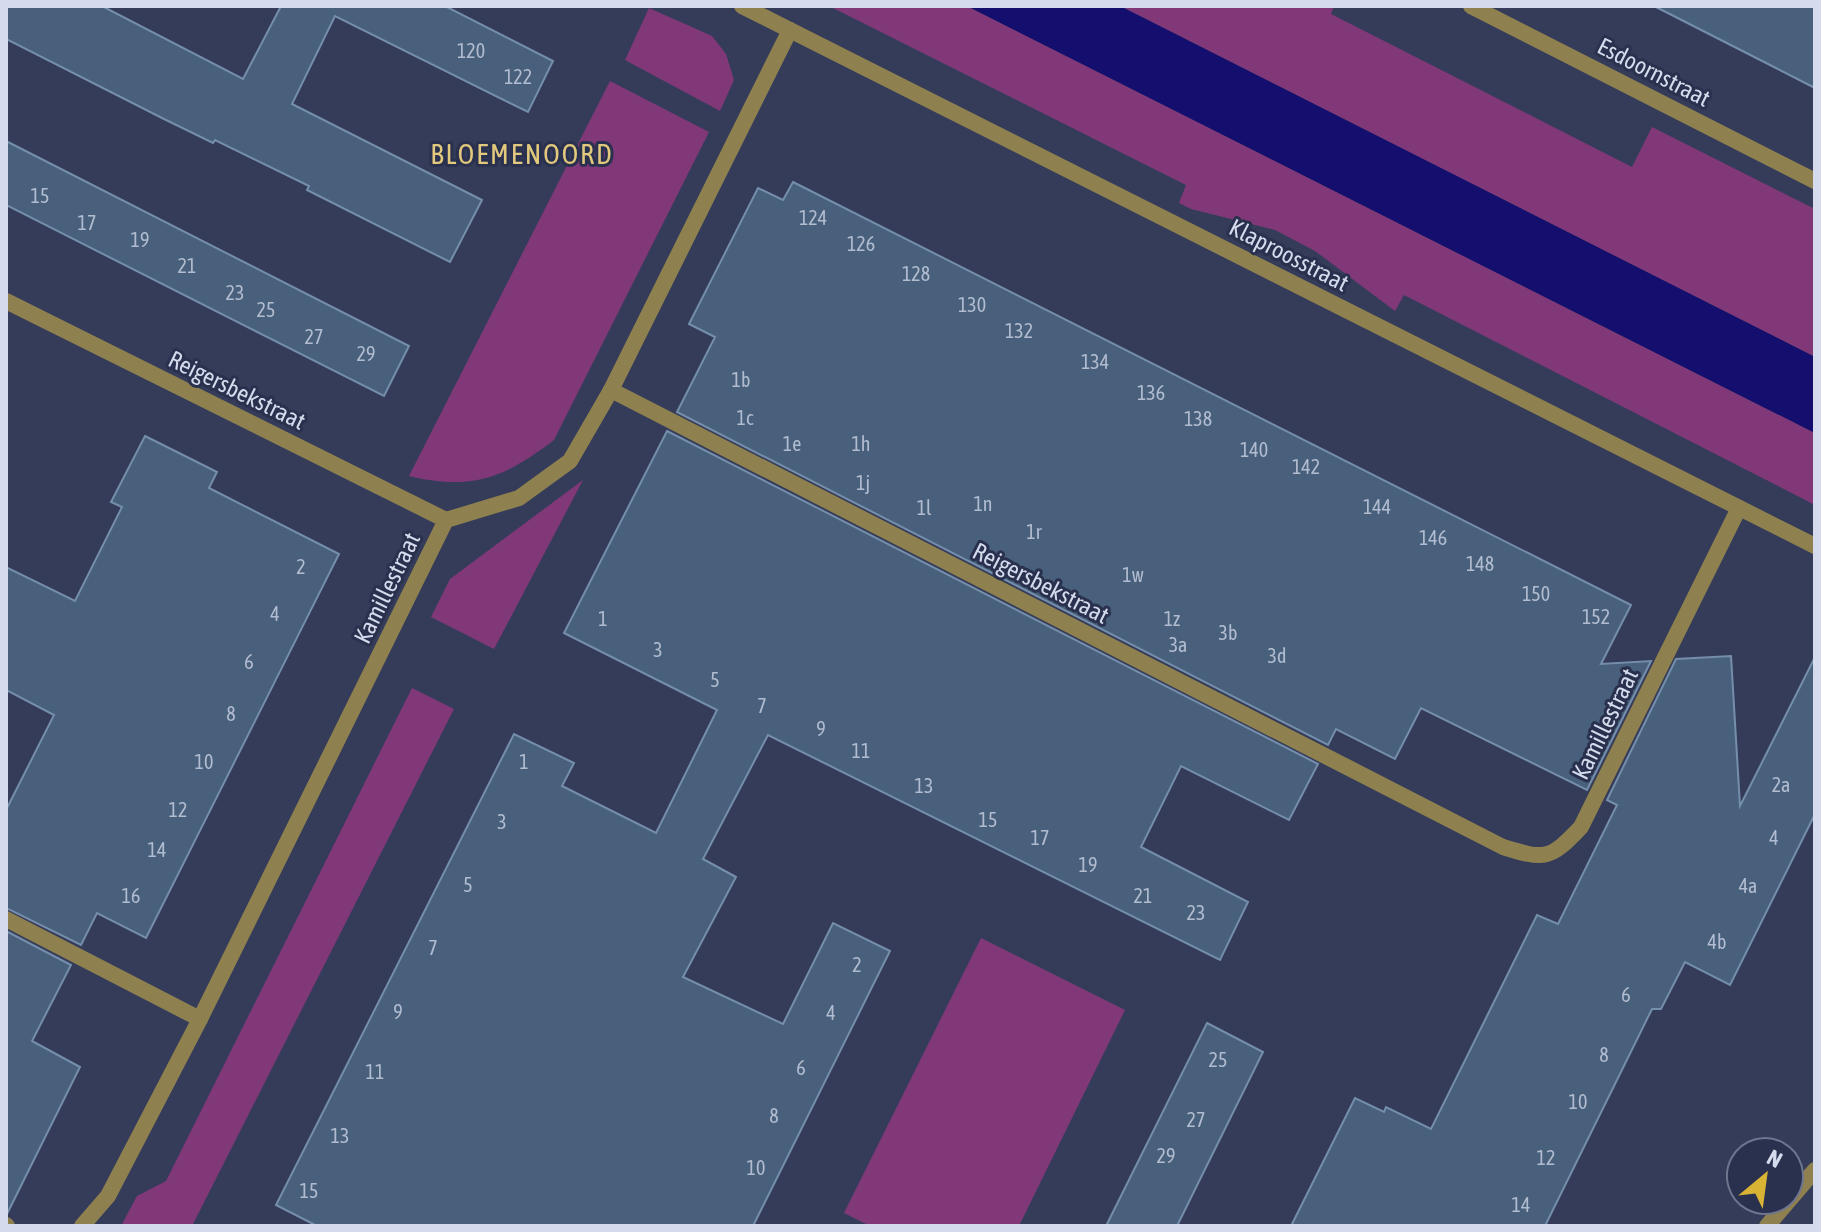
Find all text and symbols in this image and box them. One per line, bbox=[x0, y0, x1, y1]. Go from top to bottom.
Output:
street label: Esdoornstraat bbox=[1593, 32, 1715, 112]
house number: 120 bbox=[457, 39, 485, 62]
house number: 122 bbox=[504, 65, 532, 88]
district label: BLOEMENOORD bbox=[430, 138, 614, 170]
house number: 15 bbox=[31, 184, 49, 207]
house number: 124 bbox=[799, 206, 827, 229]
house number: 17 bbox=[78, 211, 96, 234]
street label: Klaproosstraat bbox=[1225, 213, 1353, 297]
house number: 19 bbox=[131, 228, 149, 251]
house number: 126 bbox=[847, 232, 875, 255]
house number: 21 bbox=[178, 254, 196, 277]
house number: 128 bbox=[902, 262, 930, 285]
house number: 23 bbox=[226, 281, 244, 304]
house number: 130 bbox=[958, 293, 986, 316]
house number: 25 bbox=[257, 298, 275, 321]
house number: 132 bbox=[1005, 319, 1033, 342]
house number: 27 bbox=[305, 325, 323, 348]
house number: 29 bbox=[357, 342, 375, 365]
street label: Reigersbekstraat bbox=[164, 345, 310, 435]
house number: 134 bbox=[1081, 350, 1109, 373]
house number: 1b bbox=[732, 368, 750, 391]
house number: 136 bbox=[1137, 381, 1165, 404]
house number: 1c bbox=[737, 406, 754, 429]
house number: 138 bbox=[1184, 407, 1212, 430]
house number: 1e bbox=[783, 432, 801, 455]
house number: 1h bbox=[851, 432, 871, 455]
house number: 140 bbox=[1240, 438, 1268, 461]
house number: 142 bbox=[1292, 455, 1320, 478]
house number: 1j bbox=[856, 471, 870, 494]
house number: 1n bbox=[973, 492, 993, 515]
house number: 144 bbox=[1363, 495, 1391, 518]
house number: 1l bbox=[917, 496, 932, 519]
house number: 1r bbox=[1026, 520, 1043, 543]
house number: 146 bbox=[1419, 526, 1447, 549]
street label: Kamillestraat bbox=[349, 528, 425, 648]
street label: Reigersbekstraat bbox=[969, 537, 1113, 629]
house number: 148 bbox=[1466, 552, 1494, 575]
house number: 2 bbox=[296, 555, 306, 578]
house number: 1w bbox=[1122, 563, 1144, 586]
house number: 150 bbox=[1522, 582, 1550, 605]
house number: 4 bbox=[270, 602, 280, 625]
house number: 152 bbox=[1582, 605, 1610, 628]
house number: 1 bbox=[598, 607, 608, 630]
house number: 1z bbox=[1164, 607, 1180, 630]
house number: 3b bbox=[1219, 621, 1237, 644]
house number: 3a bbox=[1169, 633, 1187, 656]
house number: 3 bbox=[653, 638, 663, 661]
house number: 3d bbox=[1268, 644, 1286, 667]
house number: 6 bbox=[244, 650, 254, 673]
street label: Kamillestraat bbox=[1567, 664, 1643, 784]
house number: 5 bbox=[710, 668, 720, 691]
house number: 7 bbox=[757, 694, 767, 717]
house number: 8 bbox=[226, 702, 236, 725]
house number: 9 bbox=[816, 717, 826, 740]
house number: 11 bbox=[852, 739, 870, 762]
house number: 10 bbox=[195, 750, 213, 773]
house number: 1 bbox=[519, 750, 529, 773]
house number: 2a bbox=[1772, 773, 1790, 796]
house number: 13 bbox=[915, 774, 933, 797]
house number: 12 bbox=[169, 798, 187, 821]
house number: 15 bbox=[979, 808, 997, 831]
house number: 3 bbox=[497, 810, 507, 833]
house number: 17 bbox=[1031, 826, 1049, 849]
house number: 4 bbox=[1769, 826, 1779, 849]
house number: 14 bbox=[148, 838, 166, 861]
house number: 19 bbox=[1079, 853, 1097, 876]
house number: 5 bbox=[463, 873, 473, 896]
house number: 4a bbox=[1739, 874, 1757, 897]
house number: 16 bbox=[122, 884, 140, 907]
house number: 21 bbox=[1134, 884, 1152, 907]
house number: 23 bbox=[1187, 901, 1205, 924]
house number: 4b bbox=[1708, 930, 1726, 953]
house number: 7 bbox=[428, 936, 438, 959]
house number: 2 bbox=[852, 953, 862, 976]
house number: 6 bbox=[1621, 983, 1631, 1006]
house number: 9 bbox=[393, 1000, 403, 1023]
house number: 4 bbox=[826, 1001, 836, 1024]
house number: 8 bbox=[1599, 1043, 1609, 1066]
house number: 25 bbox=[1209, 1048, 1227, 1071]
house number: 6 bbox=[796, 1056, 806, 1079]
house number: 11 bbox=[366, 1060, 384, 1083]
house number: 10 bbox=[1569, 1090, 1587, 1113]
house number: 8 bbox=[769, 1104, 779, 1127]
house number: 27 bbox=[1187, 1108, 1205, 1131]
house number: 13 bbox=[331, 1124, 349, 1147]
north arrow bbox=[1725, 1136, 1805, 1216]
house number: 29 bbox=[1157, 1144, 1175, 1167]
text: N bbox=[1763, 1144, 1787, 1173]
house number: 12 bbox=[1537, 1146, 1555, 1169]
house number: 10 bbox=[747, 1156, 765, 1179]
house number: 15 bbox=[300, 1179, 318, 1202]
house number: 14 bbox=[1512, 1193, 1530, 1216]

